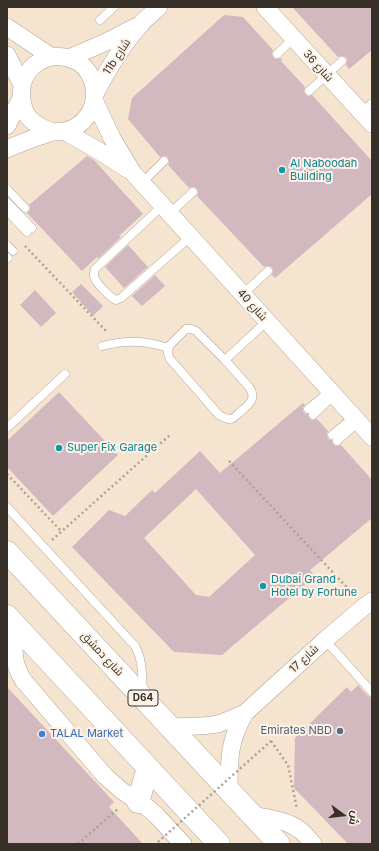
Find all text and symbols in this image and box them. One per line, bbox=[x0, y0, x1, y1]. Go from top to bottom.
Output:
street label: 11b شارع bbox=[101, 37, 133, 77]
street label: شارع 36 bbox=[300, 47, 336, 85]
place label: Al Naboodah Building bbox=[290, 157, 357, 183]
marker: Al Naboodah Building bbox=[277, 165, 287, 175]
street label: شارع 40 bbox=[234, 286, 270, 324]
place label: Super Fix Garage bbox=[67, 441, 157, 455]
marker: Super Fix Garage bbox=[54, 443, 64, 453]
place label: Dubai Grand Hotel by Fortune bbox=[271, 573, 357, 599]
marker: Dubai Grand Hotel by Fortune bbox=[258, 581, 268, 591]
street label: شارع دمشق bbox=[78, 629, 126, 679]
street label: شارع 17 bbox=[287, 642, 321, 676]
road number: D64 bbox=[128, 690, 158, 706]
place label: Emirates NBD bbox=[261, 724, 332, 738]
marker: Emirates NBD bbox=[335, 726, 345, 736]
place label: TALAL Market bbox=[50, 727, 123, 741]
marker: TALAL Market bbox=[37, 729, 47, 739]
north arrow bbox=[323, 795, 363, 835]
text: ش bbox=[346, 809, 363, 827]

